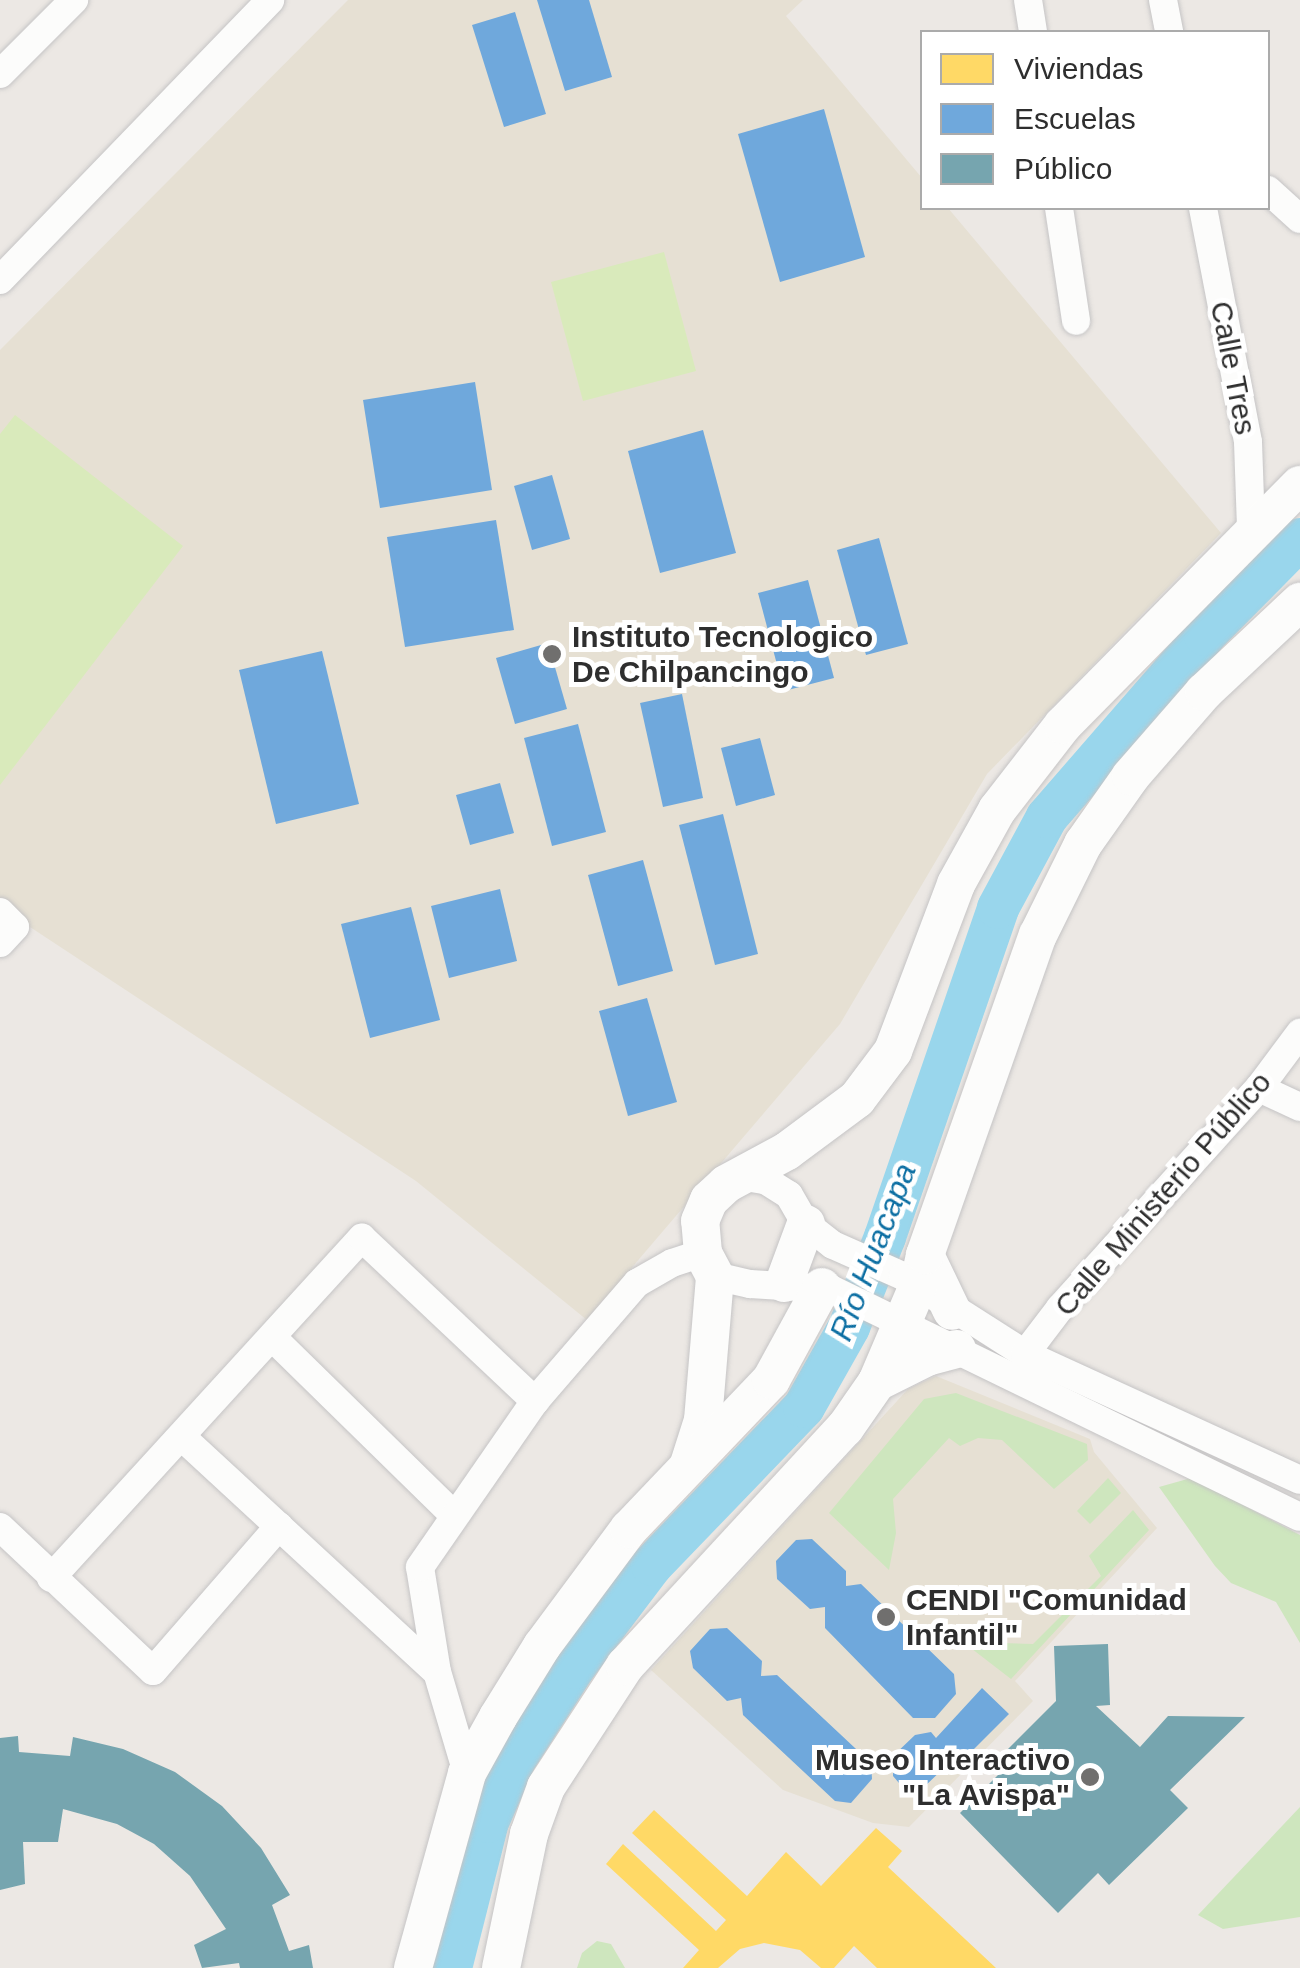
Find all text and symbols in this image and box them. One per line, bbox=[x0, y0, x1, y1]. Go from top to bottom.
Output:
legend bbox=[920, 30, 1270, 210]
text: Viviendas bbox=[1014, 52, 1144, 85]
text: Escuelas bbox=[1014, 102, 1136, 135]
text: Público bbox=[1014, 152, 1112, 185]
street label: Calle Tres bbox=[1202, 298, 1264, 438]
place label: Instituto Tecnologico De Chilpancingo bbox=[572, 619, 873, 690]
marker: Instituto Tecnologico De Chilpancingo bbox=[541, 643, 563, 665]
street label: Calle Ministerio Público bbox=[1047, 1065, 1279, 1323]
water label: Río Huacapa bbox=[822, 1158, 924, 1346]
place label: CENDI "Comunidad Infantil" bbox=[906, 1582, 1187, 1652]
marker: CENDI "Comunidad Infantil" bbox=[875, 1606, 897, 1628]
place label: Museo Interactivo "La Avispa" bbox=[815, 1742, 1070, 1812]
marker: Museo Interactivo "La Avispa" bbox=[1079, 1766, 1101, 1788]

